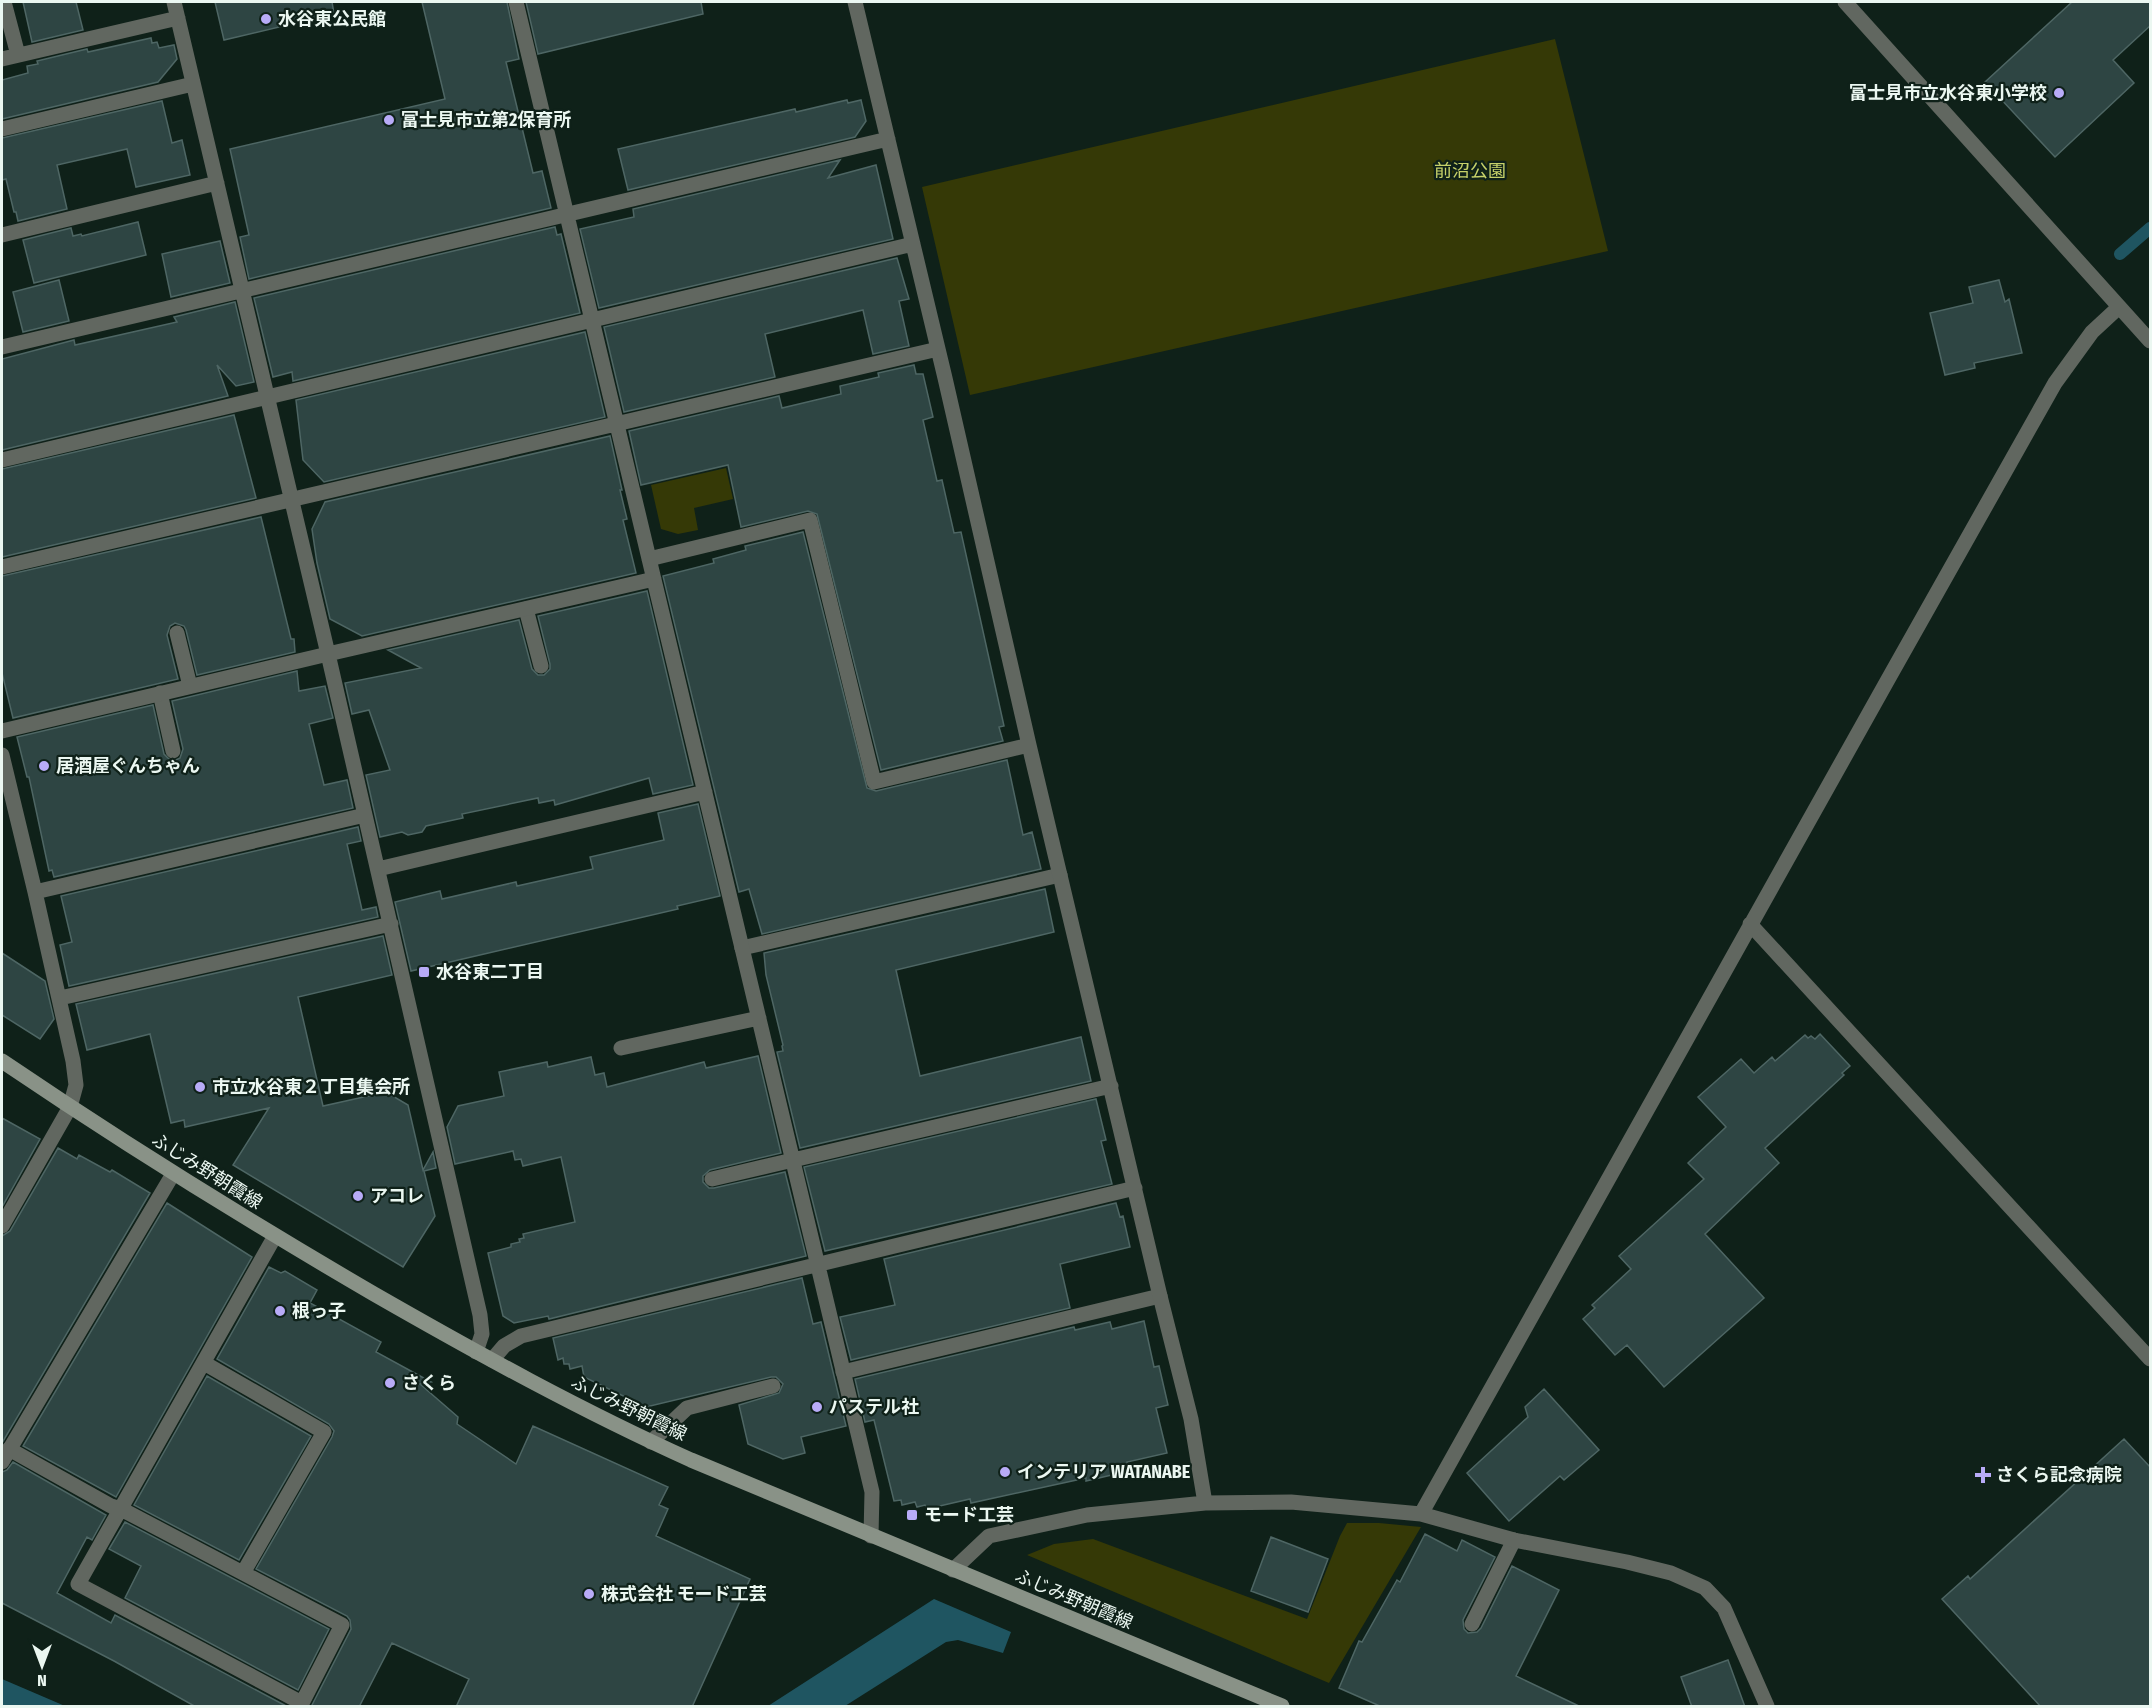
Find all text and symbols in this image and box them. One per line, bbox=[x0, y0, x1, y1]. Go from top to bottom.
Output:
place label: 水谷東公民館 bbox=[278, 8, 386, 30]
marker: 水谷東公民館 bbox=[259, 12, 273, 26]
place label: 富士見市立水谷東小学校 bbox=[1849, 82, 2047, 104]
marker: 富士見市立水谷東小学校 bbox=[2052, 86, 2066, 100]
place label: 富士見市立第2保育所 bbox=[401, 109, 571, 131]
marker: 富士見市立第2保育所 bbox=[382, 113, 396, 127]
park label: 前沼公園 bbox=[1434, 160, 1506, 182]
place label: 居酒屋ぐんちゃん bbox=[56, 755, 200, 777]
marker: 居酒屋ぐんちゃん bbox=[37, 759, 51, 773]
place label: 水谷東二丁目 bbox=[436, 961, 544, 983]
marker: 水谷東二丁目 bbox=[417, 965, 431, 979]
place label: 市立水谷東２丁目集会所 bbox=[212, 1076, 410, 1098]
marker: 市立水谷東２丁目集会所 bbox=[193, 1080, 207, 1094]
street label: ふじみ野朝霞線 bbox=[148, 1128, 266, 1214]
place label: アコレ bbox=[370, 1185, 424, 1207]
marker: アコレ bbox=[351, 1189, 365, 1203]
place label: 根っ子 bbox=[292, 1300, 346, 1322]
marker: 根っ子 bbox=[273, 1304, 287, 1318]
street label: ふじみ野朝霞線 bbox=[568, 1370, 690, 1446]
place label: さくら bbox=[402, 1372, 456, 1394]
marker: さくら bbox=[383, 1376, 397, 1390]
place label: パステル社 bbox=[829, 1396, 919, 1418]
marker: パステル社 bbox=[810, 1400, 824, 1414]
place label: インテリア WATANABE bbox=[1017, 1461, 1191, 1483]
place label: さくら記念病院 bbox=[1996, 1464, 2122, 1486]
marker: インテリア WATANABE bbox=[998, 1465, 1012, 1479]
marker: さくら記念病院 bbox=[1974, 1466, 1992, 1484]
place label: モード工芸 bbox=[924, 1504, 1014, 1526]
marker: モード工芸 bbox=[905, 1508, 919, 1522]
street label: ふじみ野朝霞線 bbox=[1012, 1564, 1136, 1634]
place label: 株式会社 モード工芸 bbox=[601, 1583, 767, 1605]
marker: 株式会社 モード工芸 bbox=[582, 1587, 596, 1601]
north arrow bbox=[12, 1636, 72, 1696]
text: N bbox=[37, 1671, 47, 1690]

